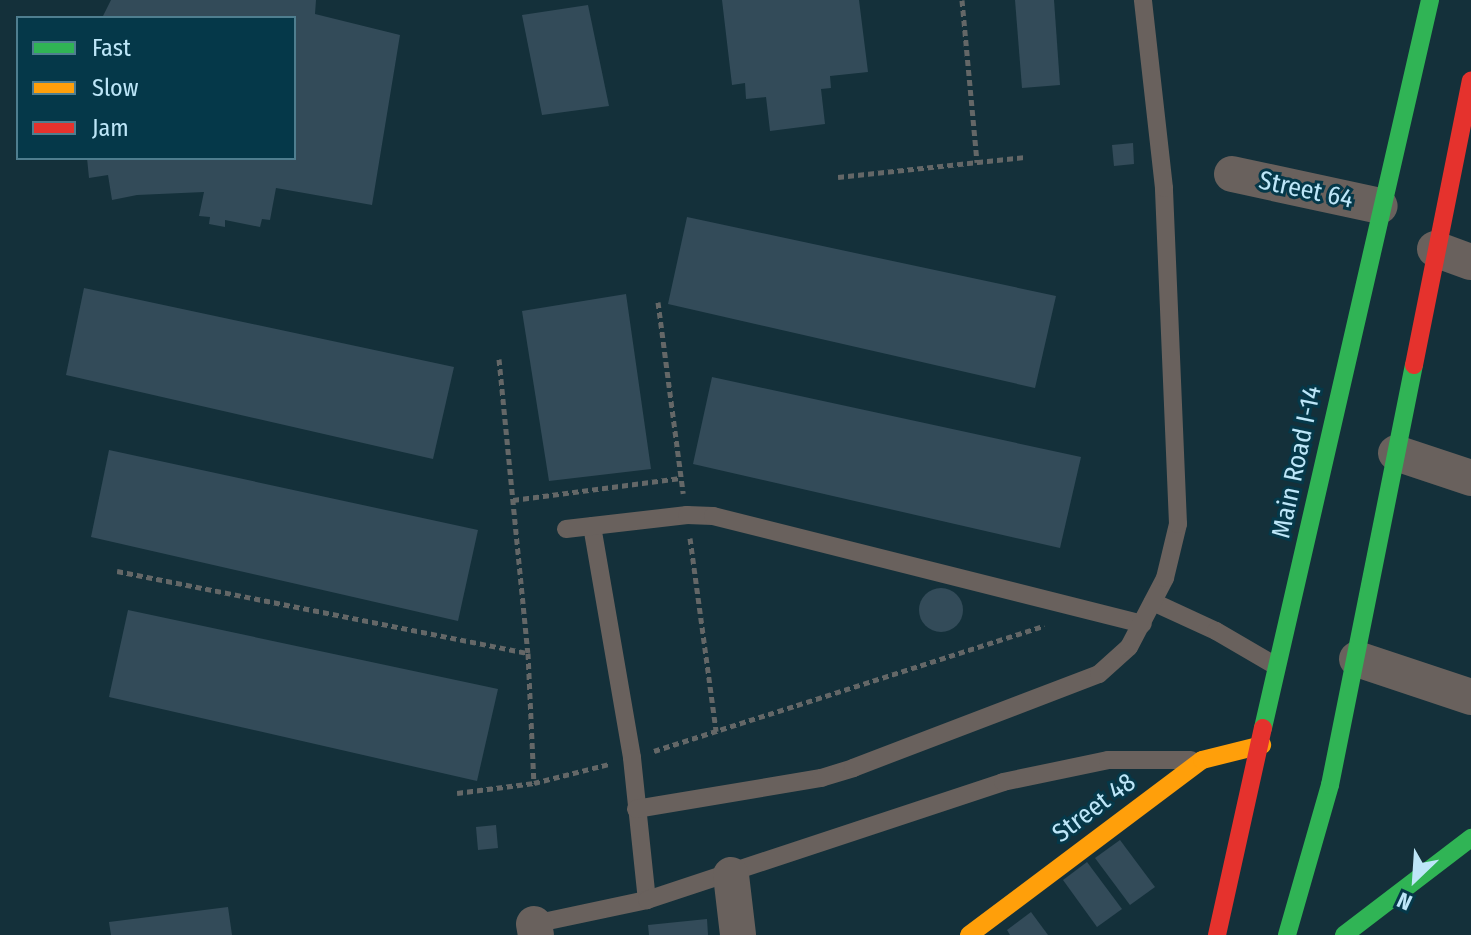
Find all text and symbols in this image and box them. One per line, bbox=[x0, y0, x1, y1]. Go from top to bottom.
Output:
legend bbox=[16, 16, 296, 160]
text: Fast bbox=[92, 34, 131, 62]
text: Slow bbox=[92, 74, 138, 102]
text: Jam bbox=[92, 114, 129, 142]
street label: Street 64 bbox=[1256, 165, 1356, 215]
street label: Main Road I-14 bbox=[1266, 383, 1328, 541]
street label: Street 48 bbox=[1046, 767, 1142, 849]
north arrow bbox=[1375, 839, 1455, 919]
text: N bbox=[1393, 886, 1416, 916]

